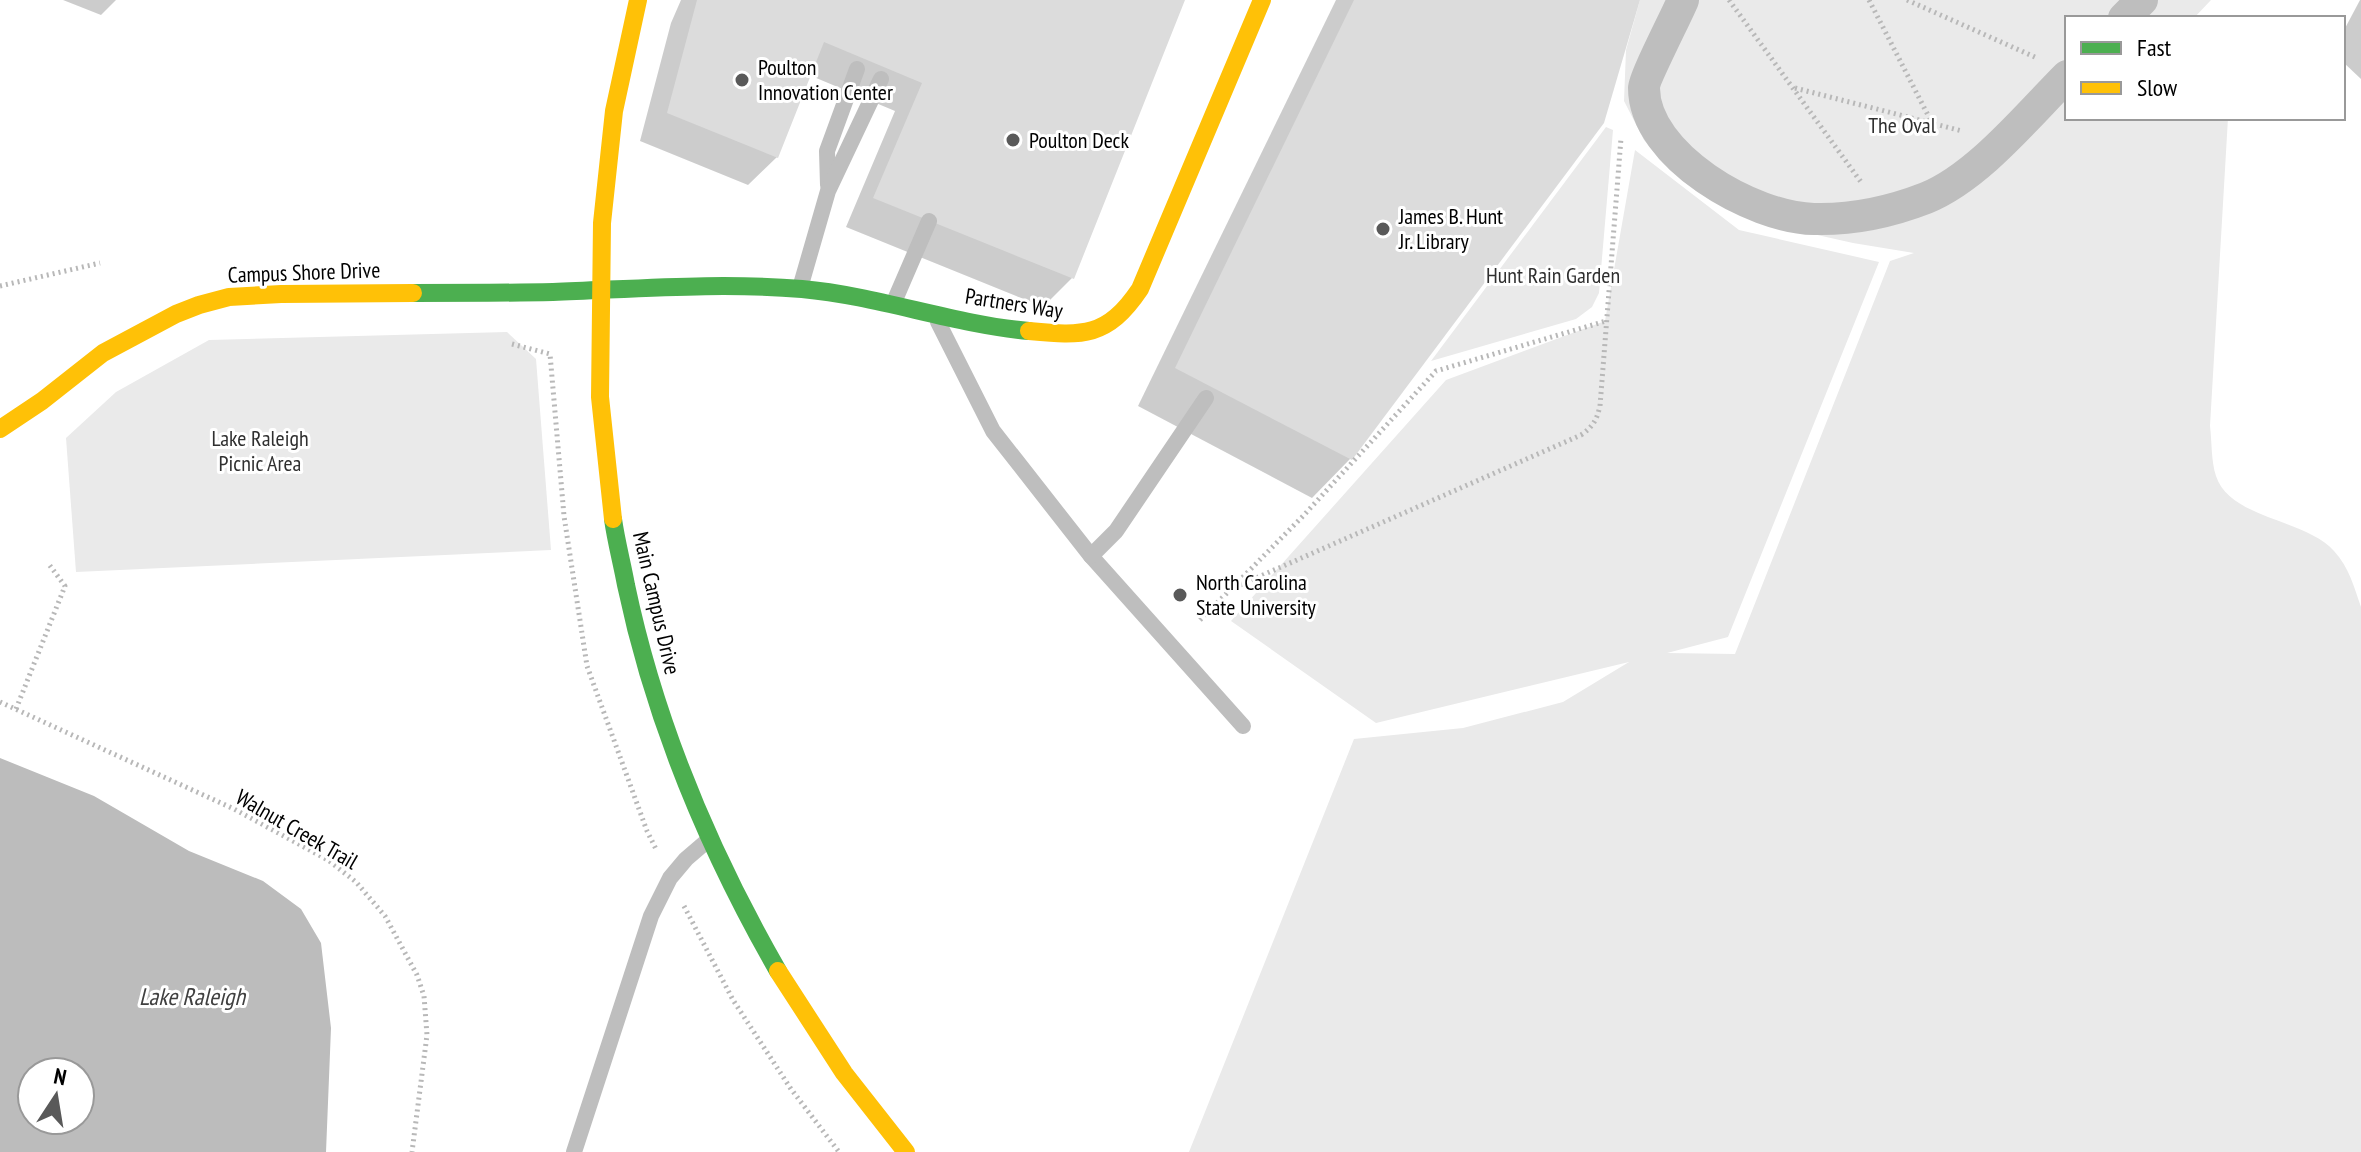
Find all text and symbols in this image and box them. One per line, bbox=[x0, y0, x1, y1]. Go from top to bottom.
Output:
legend bbox=[2065, 16, 2345, 120]
text: Fast bbox=[2137, 32, 2172, 63]
place label: Poulton Innovation Center bbox=[758, 53, 893, 106]
marker: Poulton Innovation Center bbox=[733, 71, 751, 89]
text: Slow bbox=[2137, 72, 2178, 103]
park label: The Oval bbox=[1868, 111, 1937, 139]
place label: Poulton Deck bbox=[1029, 126, 1129, 154]
marker: Poulton Deck bbox=[1004, 131, 1022, 149]
place label: James B. Hunt Jr. Library bbox=[1398, 202, 1503, 255]
marker: James B. Hunt Jr. Library bbox=[1374, 220, 1392, 238]
street label: Campus Shore Drive bbox=[227, 255, 381, 289]
park label: Hunt Rain Garden bbox=[1486, 261, 1620, 289]
street label: Partners Way bbox=[963, 281, 1065, 325]
park label: Lake Raleigh Picnic Area bbox=[211, 424, 309, 477]
street label: Main Campus Drive bbox=[627, 529, 687, 677]
place label: North Carolina State University bbox=[1196, 568, 1317, 621]
marker: North Carolina State University bbox=[1171, 586, 1189, 604]
street label: Walnut Creek Trail bbox=[231, 783, 364, 876]
water label: Lake Raleigh bbox=[139, 981, 246, 1012]
north arrow bbox=[16, 1056, 96, 1136]
text: N bbox=[51, 1062, 69, 1091]

